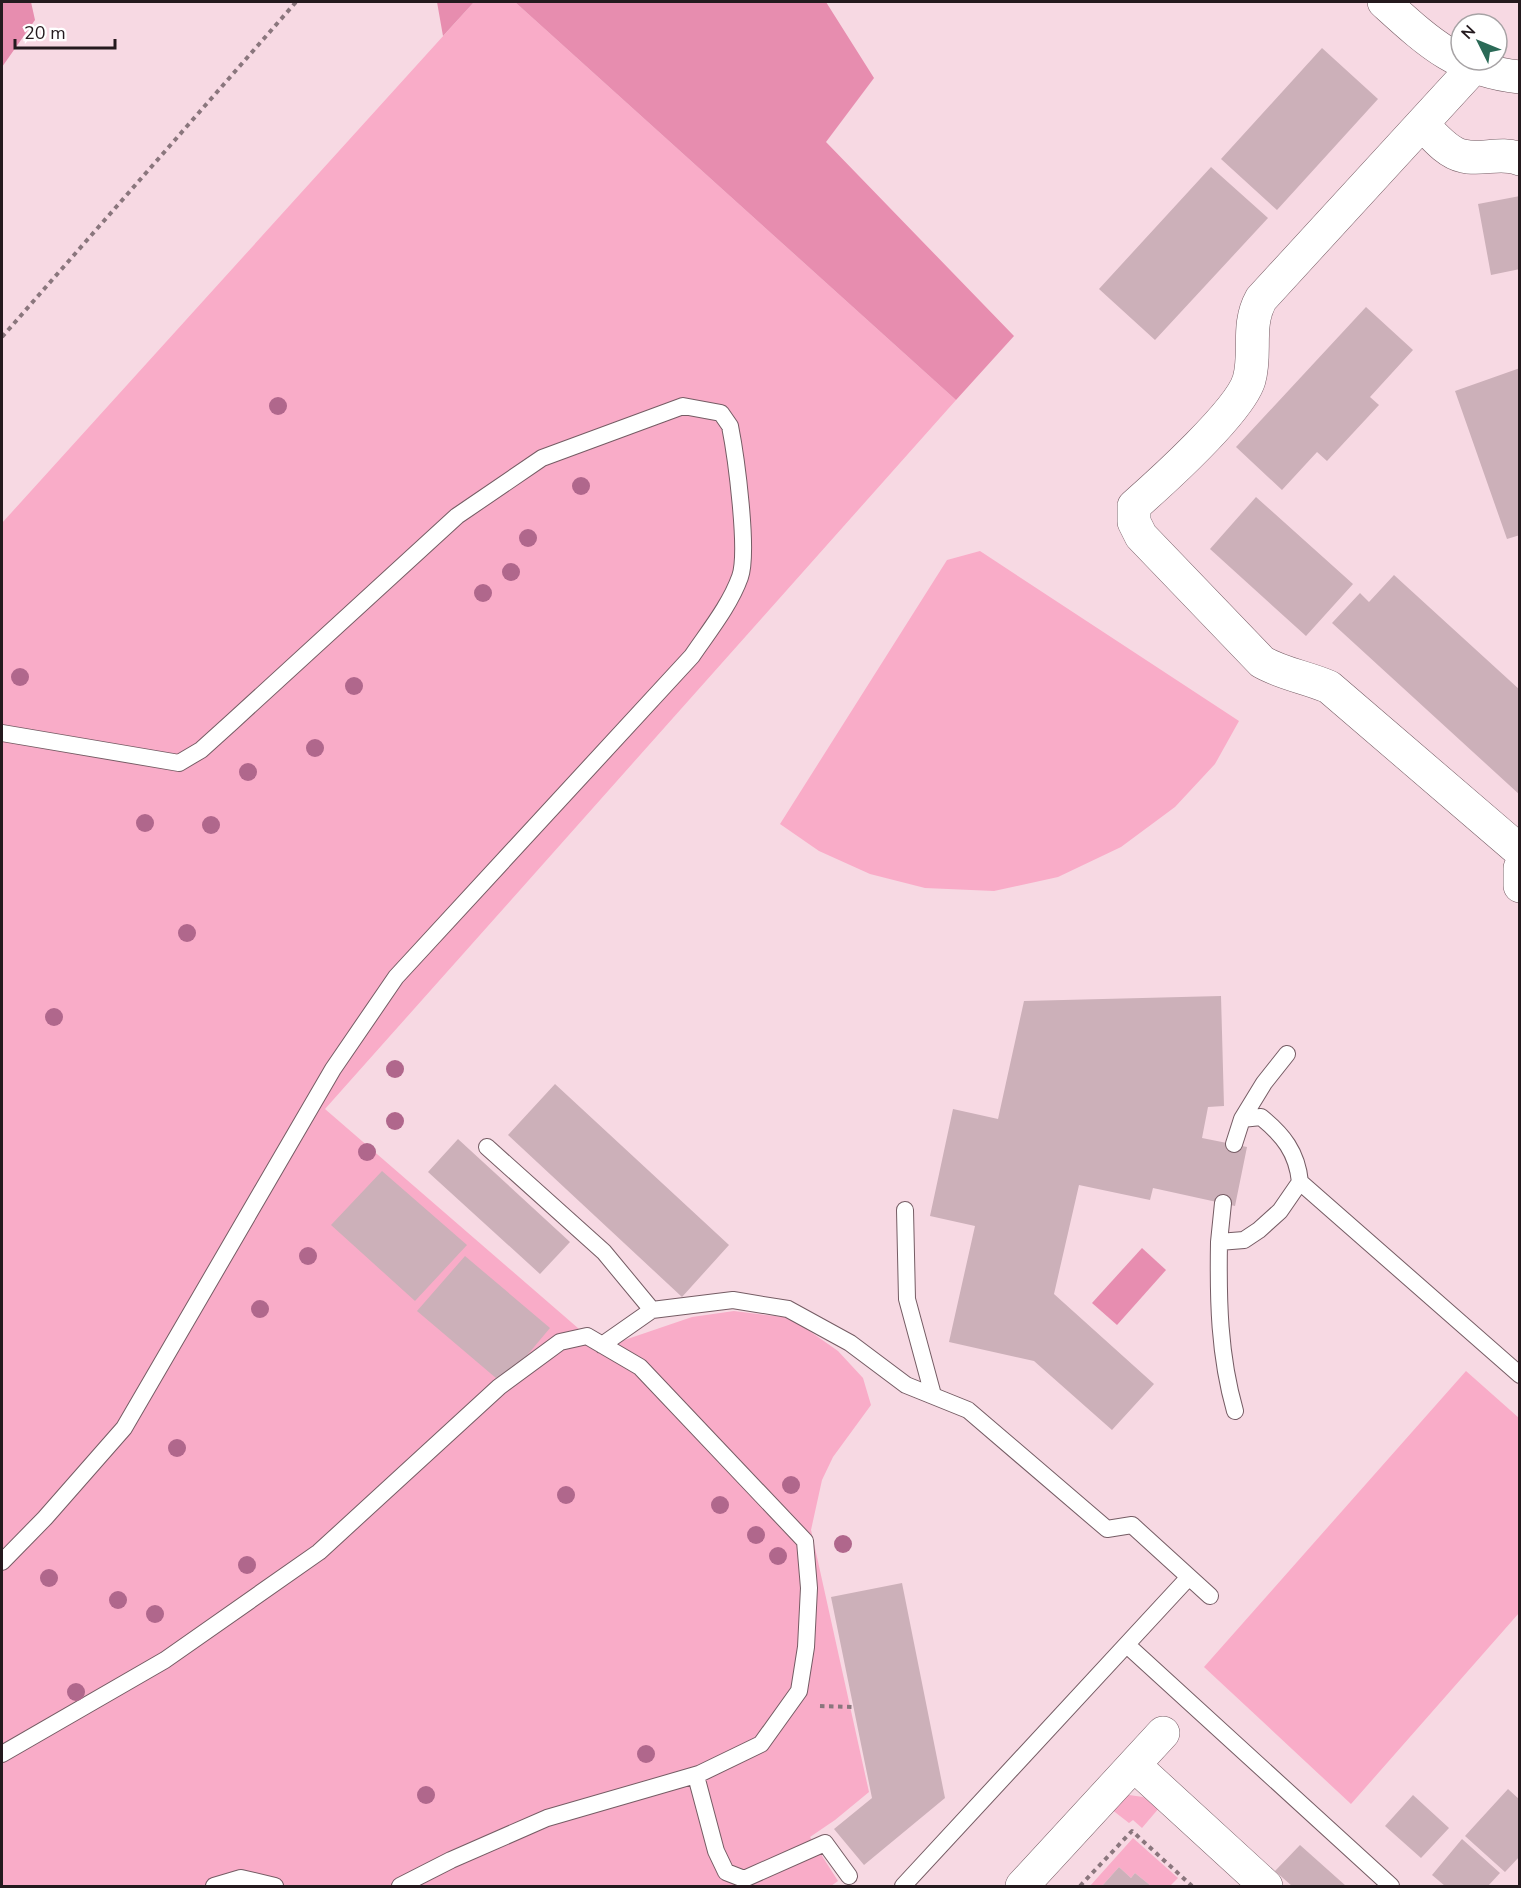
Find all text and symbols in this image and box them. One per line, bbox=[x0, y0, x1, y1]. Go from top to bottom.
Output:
scale bar bbox=[15, 12, 116, 50]
north arrow bbox=[1449, 12, 1509, 72]
text: 20 m bbox=[24, 21, 66, 45]
text: N bbox=[1457, 21, 1481, 44]

